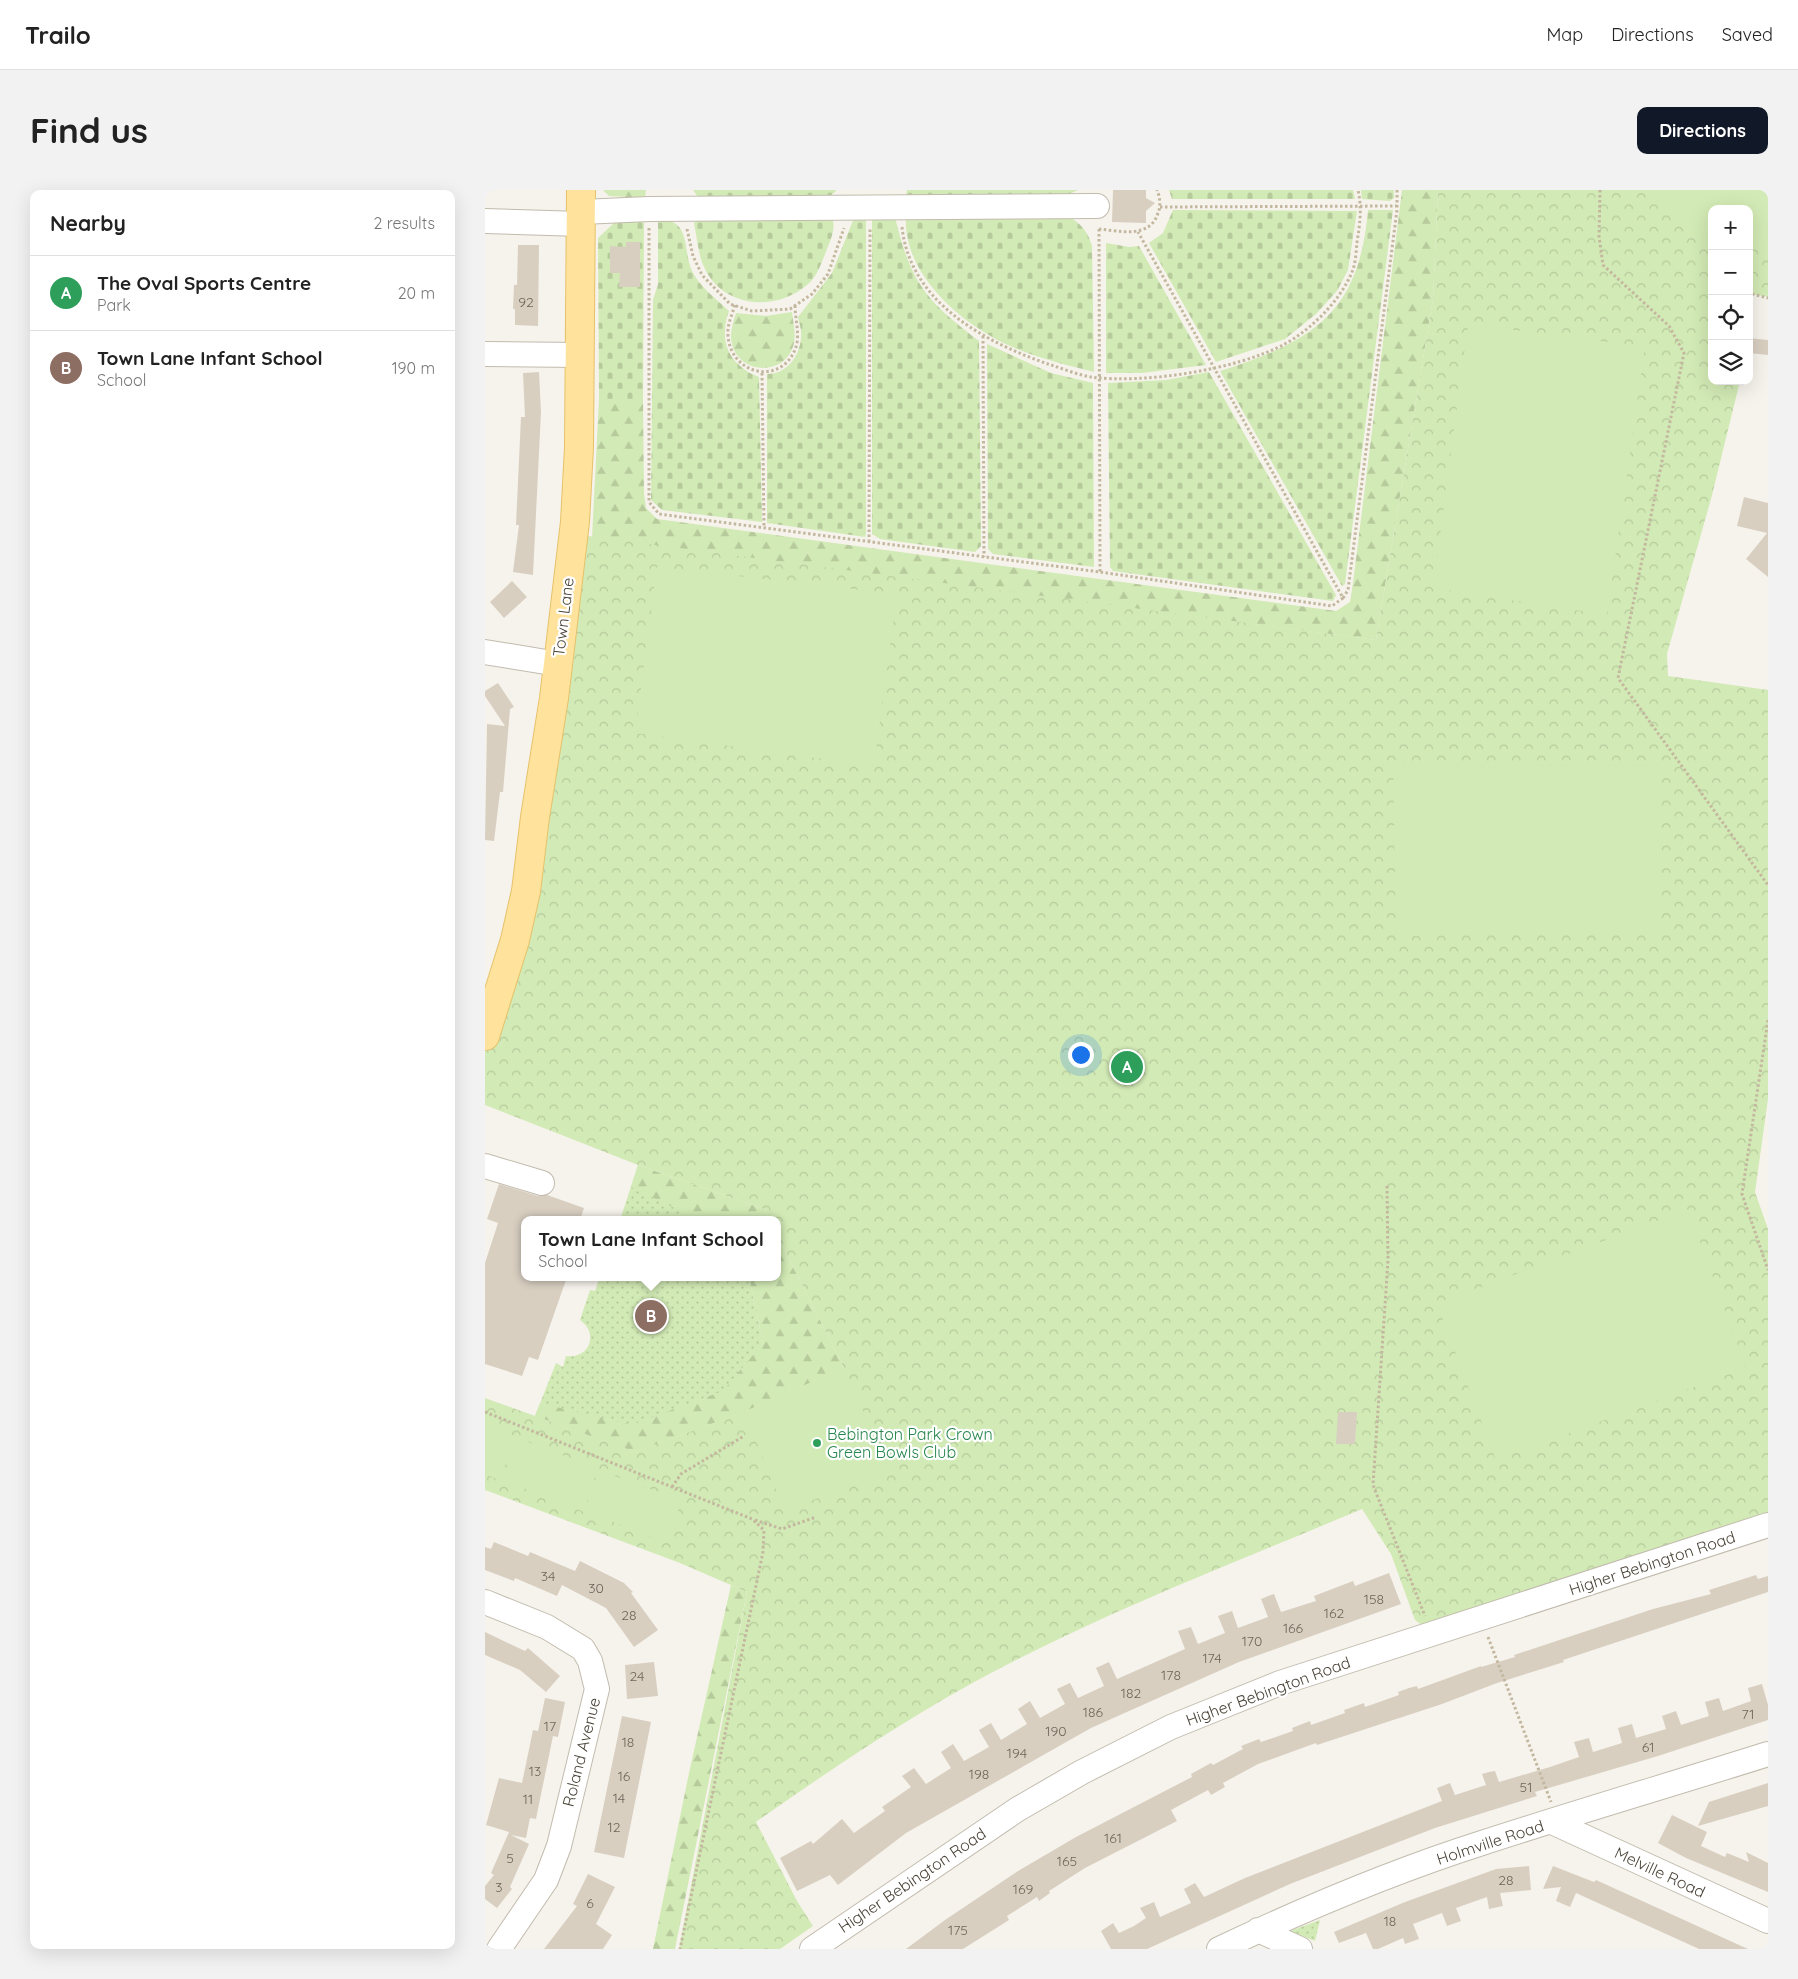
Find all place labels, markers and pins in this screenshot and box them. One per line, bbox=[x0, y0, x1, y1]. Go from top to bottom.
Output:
pin: A bbox=[1111, 1048, 1143, 1086]
pin: B bbox=[635, 1297, 667, 1335]
place label: Bebington Park Crown Green Bowls Club bbox=[827, 1424, 993, 1462]
marker: Bebington Park Crown Green Bowls Club bbox=[811, 1437, 823, 1449]

